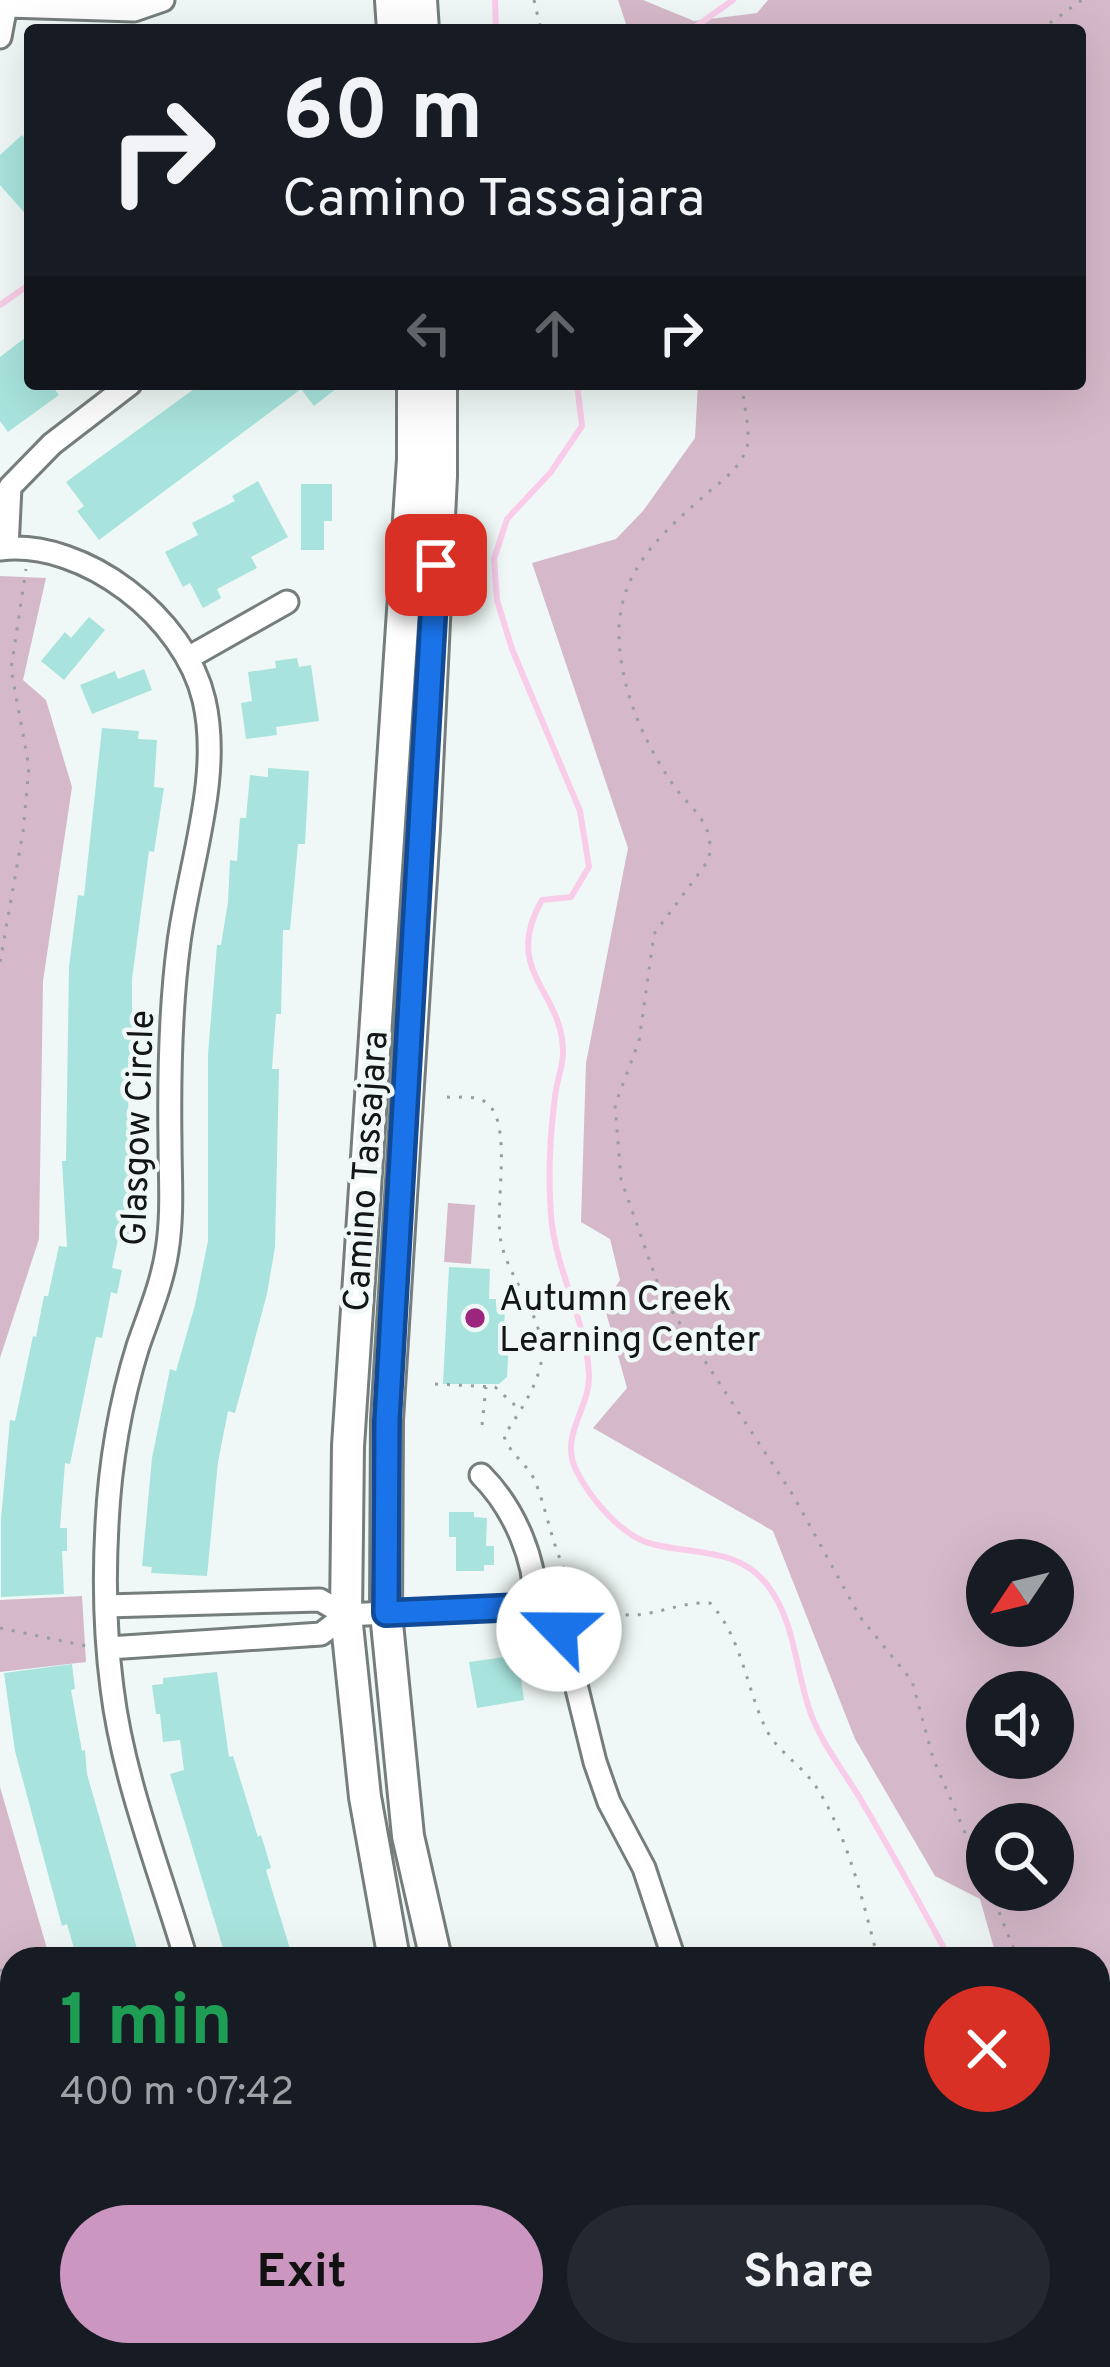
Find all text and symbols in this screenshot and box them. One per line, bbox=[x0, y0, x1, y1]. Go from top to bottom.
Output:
text: 60 m bbox=[282, 63, 483, 169]
icon: right bbox=[84, 72, 240, 228]
text: Camino Tassajara bbox=[282, 167, 705, 236]
icon: left bbox=[396, 300, 462, 366]
icon: ahead bbox=[522, 300, 588, 366]
icon: right bbox=[648, 300, 714, 366]
pin bbox=[385, 514, 487, 616]
icon: arrive bbox=[403, 532, 469, 598]
street label: Glasgow Circle bbox=[113, 1009, 167, 1247]
street label: Camino Tassajara bbox=[335, 1029, 401, 1314]
place label: Autumn Creek Learning Center bbox=[499, 1278, 760, 1365]
marker: Autumn Creek Learning Center bbox=[462, 1305, 488, 1331]
north arrow bbox=[966, 1539, 1074, 1647]
map controls bbox=[966, 1539, 1074, 1911]
position arrow bbox=[496, 1566, 622, 1692]
button: sound bbox=[966, 1671, 1074, 1779]
button: search bbox=[966, 1803, 1074, 1911]
text: 1 min bbox=[60, 1979, 233, 2071]
button: close bbox=[924, 1986, 1050, 2112]
text: 400 m · 07:42 bbox=[60, 2070, 294, 2119]
button: Exit bbox=[60, 2205, 543, 2343]
button: Share bbox=[567, 2205, 1050, 2343]

